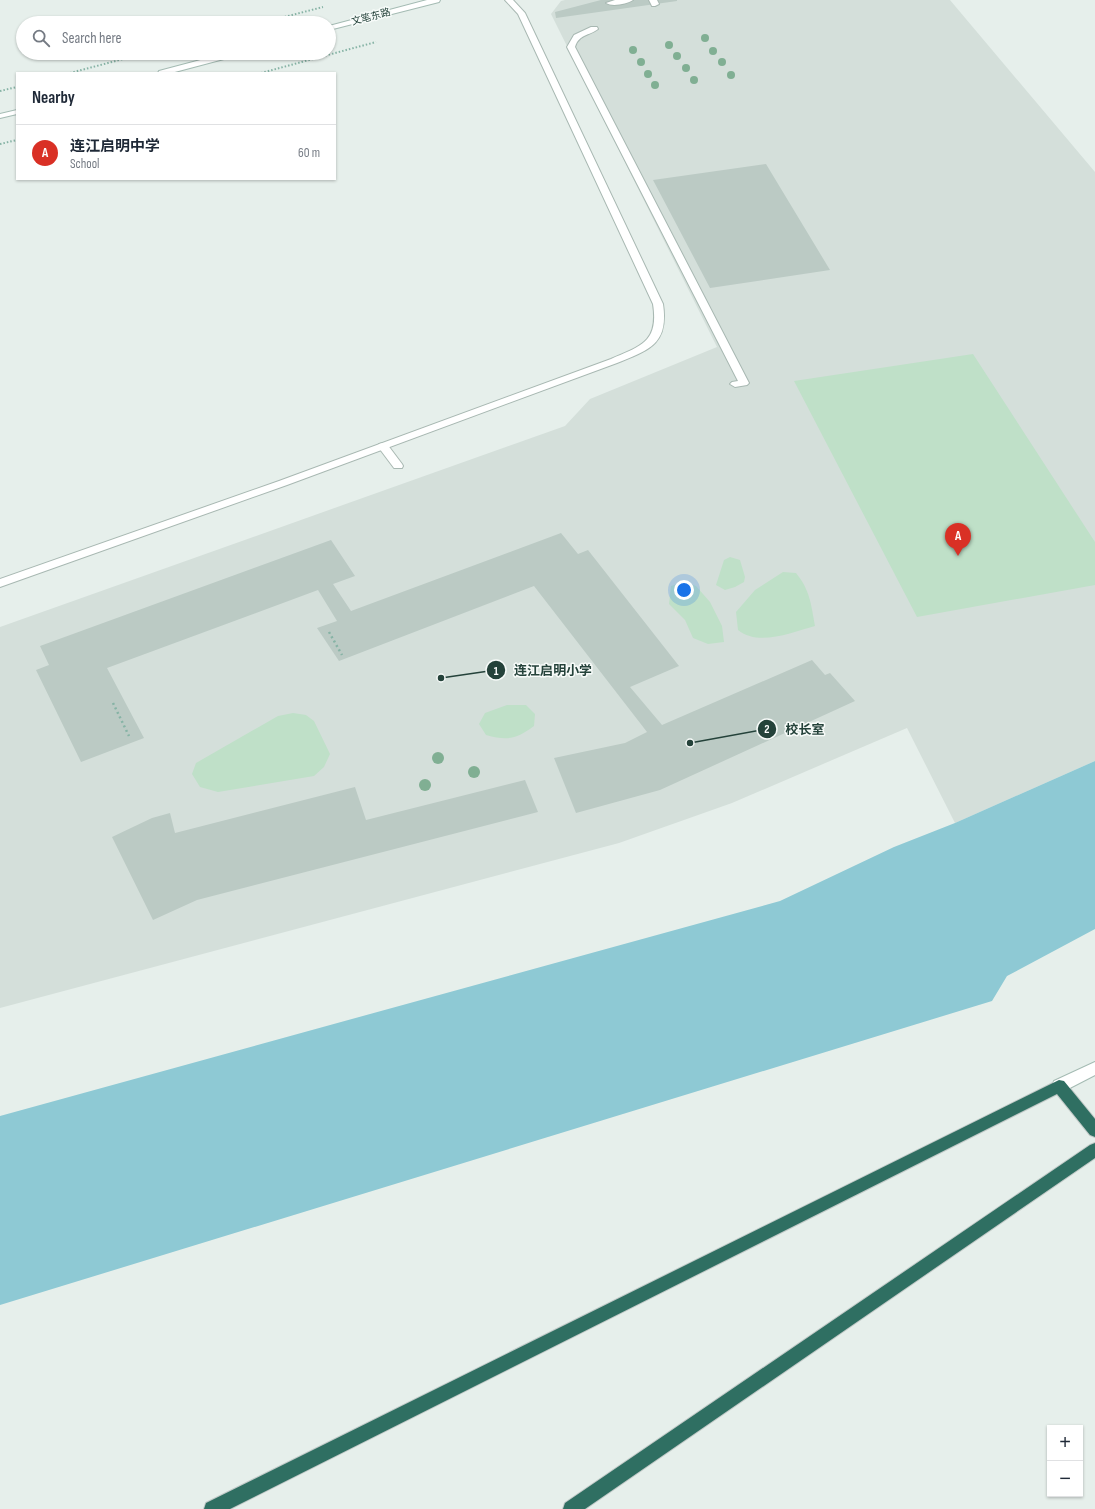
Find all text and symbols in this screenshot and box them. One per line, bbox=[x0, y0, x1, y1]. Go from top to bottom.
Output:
street label: 文笔东路 bbox=[350, 6, 392, 28]
search box bbox=[16, 16, 336, 60]
icon: search bbox=[30, 27, 52, 49]
text: Search here bbox=[62, 29, 122, 48]
text: Nearby bbox=[32, 88, 75, 108]
text: 连江启明中学 bbox=[70, 137, 160, 156]
text: A bbox=[42, 145, 48, 161]
text: 60 m bbox=[298, 145, 320, 161]
text: School bbox=[70, 156, 100, 172]
pin: A bbox=[945, 523, 971, 556]
your location bbox=[674, 580, 694, 600]
callout: 连江启明小学 bbox=[486, 658, 600, 683]
text: 连江启明小学 bbox=[514, 663, 592, 679]
text: 1 bbox=[494, 664, 499, 679]
callout: 校长室 bbox=[757, 716, 832, 741]
text: 2 bbox=[764, 722, 770, 737]
text: 校长室 bbox=[785, 722, 825, 738]
map controls bbox=[1047, 1425, 1083, 1497]
button: + bbox=[1047, 1425, 1083, 1461]
button: − bbox=[1047, 1461, 1083, 1497]

